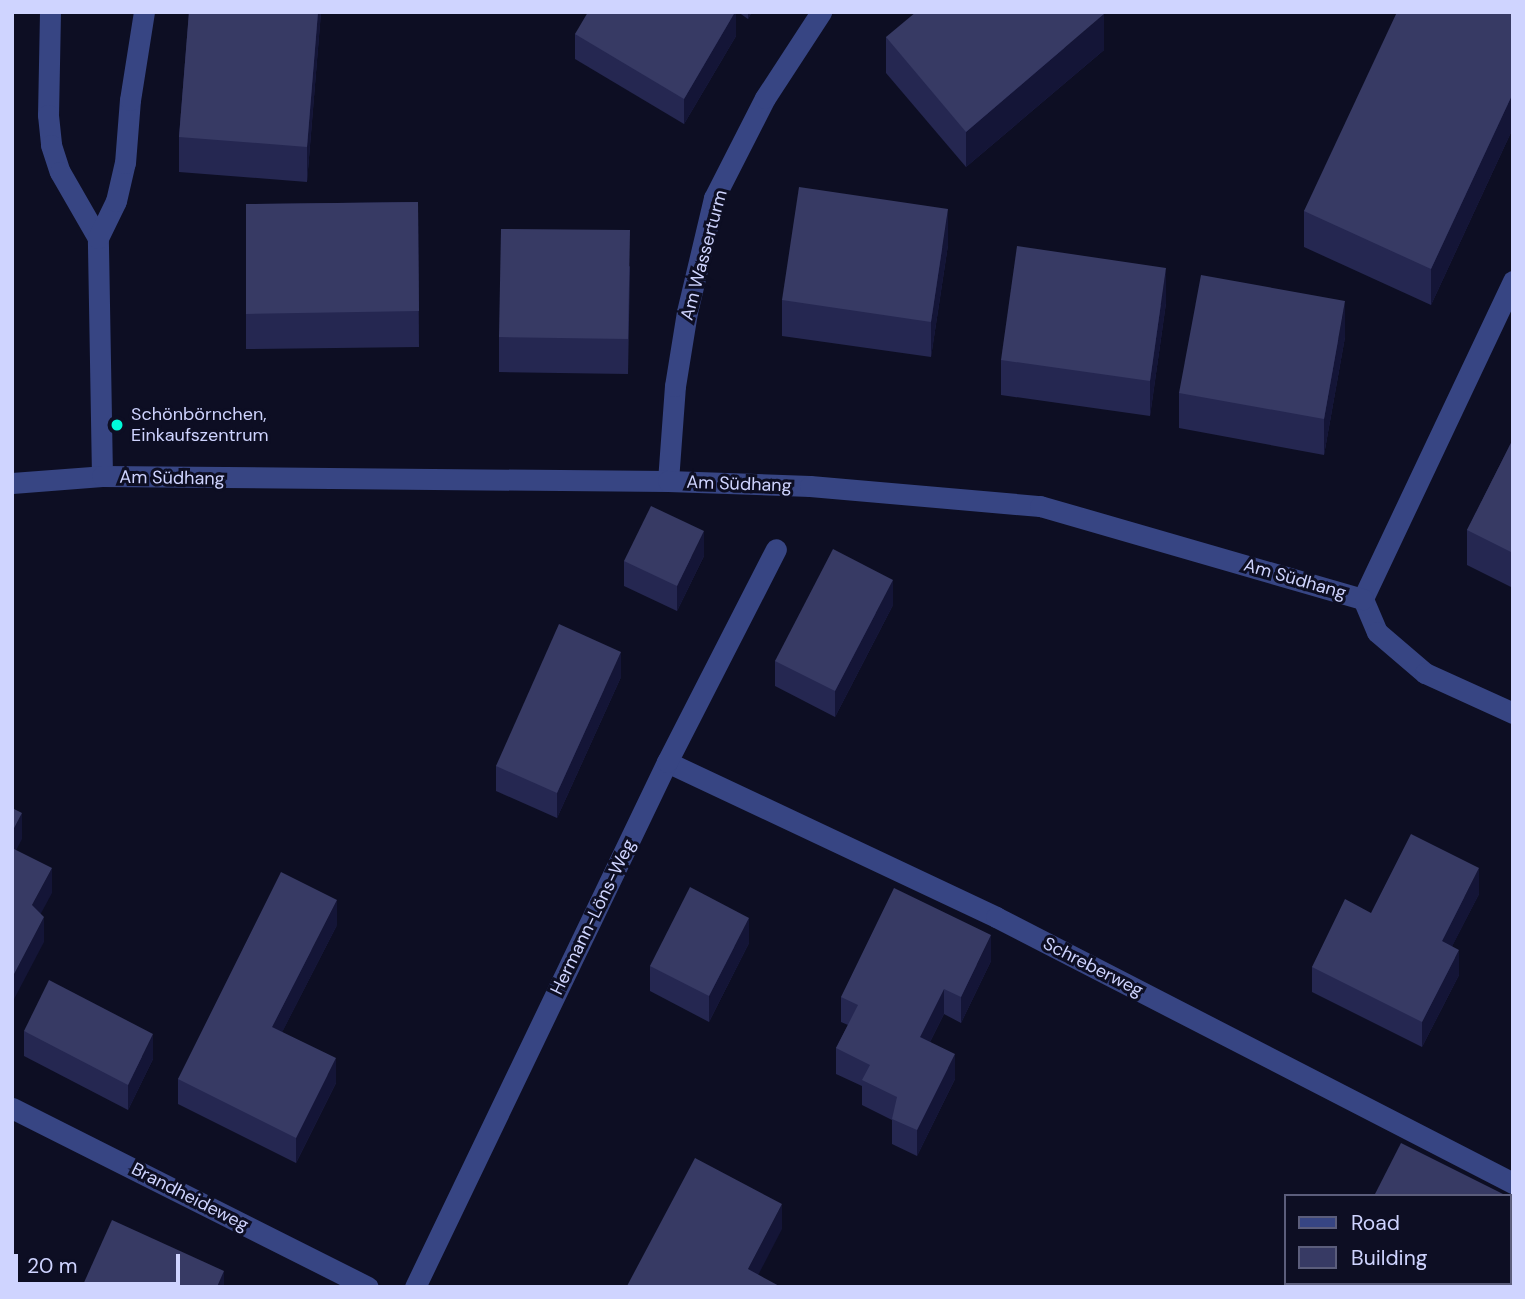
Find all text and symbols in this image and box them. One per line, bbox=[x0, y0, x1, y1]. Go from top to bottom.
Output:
street label: Am Wasserturm bbox=[676, 187, 732, 323]
place label: Schönbörnchen, Einkaufszentrum bbox=[131, 404, 269, 446]
marker: Schönbörnchen, Einkaufszentrum bbox=[109, 417, 125, 433]
street label: Am Südhang bbox=[119, 466, 225, 490]
street label: Am Südhang bbox=[686, 471, 792, 497]
street label: Am Südhang bbox=[1241, 554, 1349, 604]
street label: Hermann-Löns-Weg bbox=[546, 836, 640, 998]
street label: Schreberweg bbox=[1039, 933, 1147, 1001]
street label: Brandheideweg bbox=[128, 1158, 252, 1236]
legend bbox=[1284, 1194, 1511, 1285]
text: Road bbox=[1351, 1209, 1400, 1237]
scale bar bbox=[18, 1240, 184, 1284]
text: Building bbox=[1351, 1244, 1427, 1272]
text: 20 m bbox=[27, 1252, 78, 1280]

